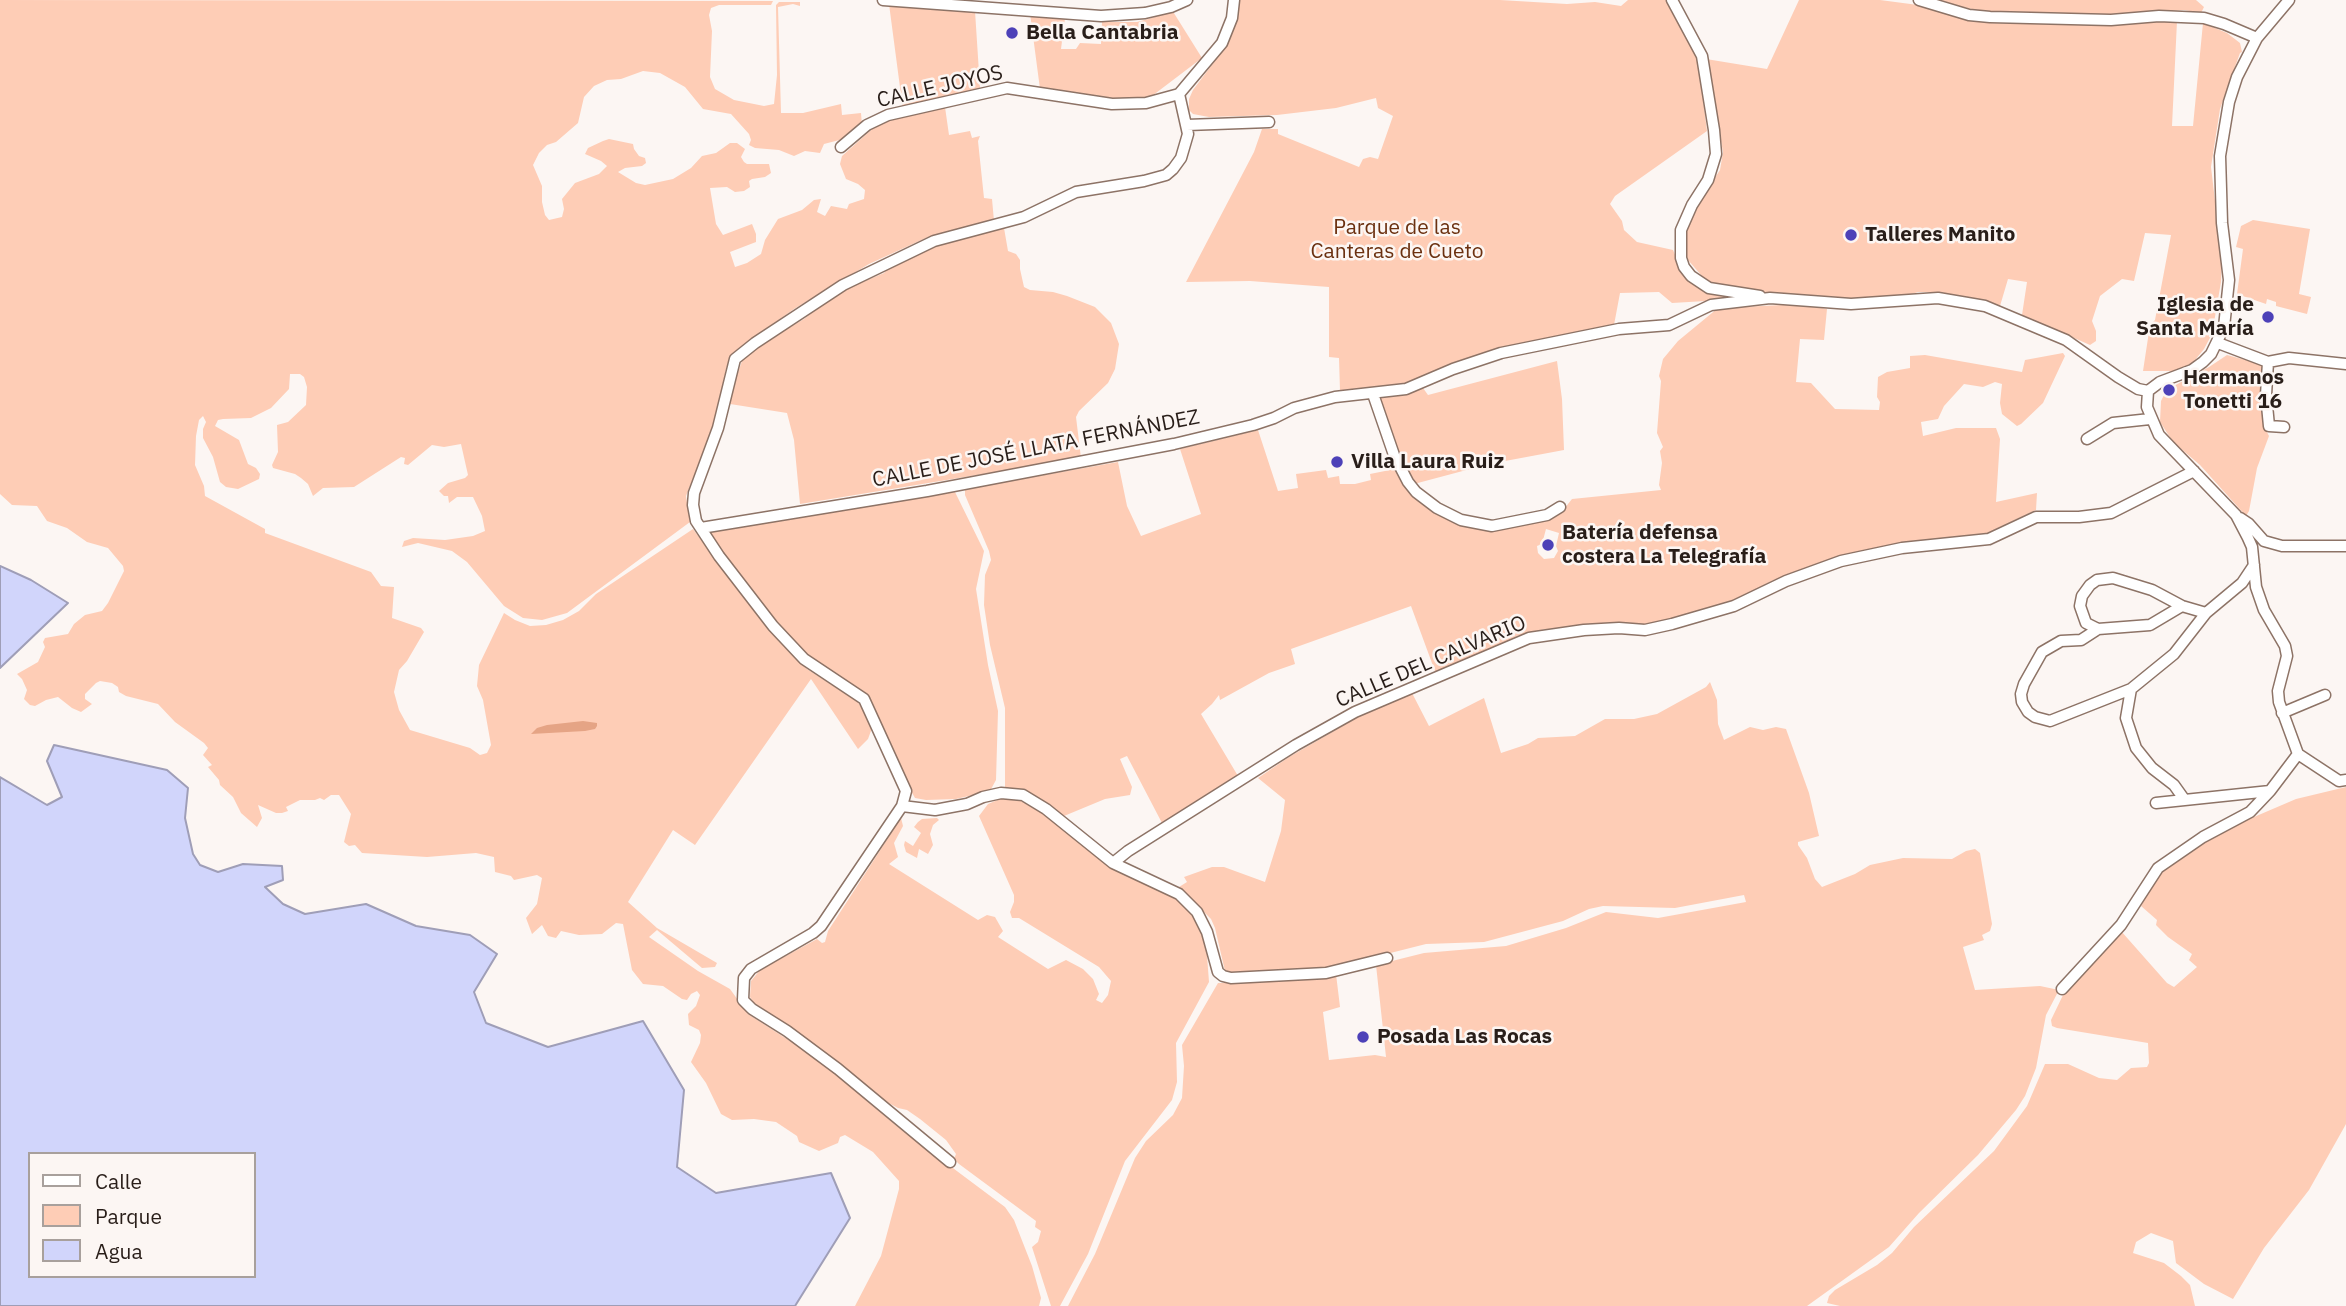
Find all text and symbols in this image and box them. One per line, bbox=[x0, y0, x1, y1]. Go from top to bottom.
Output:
place label: Bella Cantabria bbox=[1026, 20, 1179, 46]
marker: Bella Cantabria bbox=[1004, 25, 1020, 41]
street label: CALLE JOYOS bbox=[875, 60, 1005, 114]
park label: Parque de las Canteras de Cueto bbox=[1310, 215, 1484, 265]
place label: Talleres Manito bbox=[1865, 222, 2015, 248]
marker: Talleres Manito bbox=[1843, 227, 1859, 243]
place label: Iglesia de Santa María bbox=[2136, 292, 2254, 342]
marker: Iglesia de Santa María bbox=[2260, 309, 2276, 325]
place label: Hermanos Tonetti 16 bbox=[2183, 365, 2284, 415]
marker: Hermanos Tonetti 16 bbox=[2161, 382, 2177, 398]
street label: CALLE DE JOSÉ LLATA FERNÁNDEZ bbox=[870, 405, 1202, 493]
place label: Villa Laura Ruiz bbox=[1351, 449, 1504, 475]
marker: Villa Laura Ruiz bbox=[1329, 454, 1345, 470]
place label: Batería defensa costera La Telegrafía bbox=[1562, 520, 1766, 570]
marker: Batería defensa costera La Telegrafía bbox=[1540, 537, 1556, 553]
street label: CALLE DEL CALVARIO bbox=[1332, 610, 1530, 714]
place label: Posada Las Rocas bbox=[1377, 1024, 1552, 1050]
marker: Posada Las Rocas bbox=[1355, 1029, 1371, 1045]
legend bbox=[28, 1152, 256, 1278]
text: Calle bbox=[95, 1167, 142, 1195]
text: Parque bbox=[95, 1202, 162, 1230]
text: Agua bbox=[95, 1237, 143, 1265]

